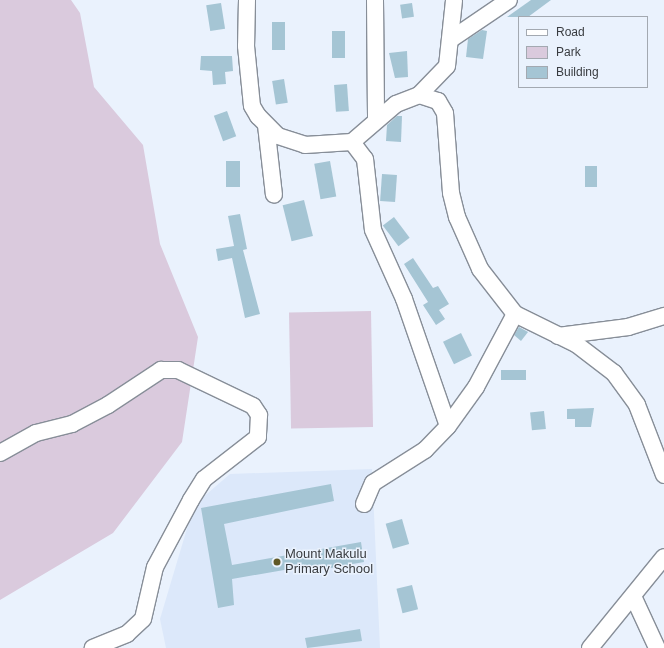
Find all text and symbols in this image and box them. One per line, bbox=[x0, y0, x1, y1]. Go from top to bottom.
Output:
legend bbox=[518, 16, 648, 88]
text: Road bbox=[556, 25, 585, 39]
text: Park bbox=[556, 45, 581, 59]
text: Building bbox=[556, 65, 599, 79]
place label: Mount Makulu Primary School bbox=[285, 547, 373, 578]
marker: Mount Makulu Primary School bbox=[272, 557, 282, 567]

